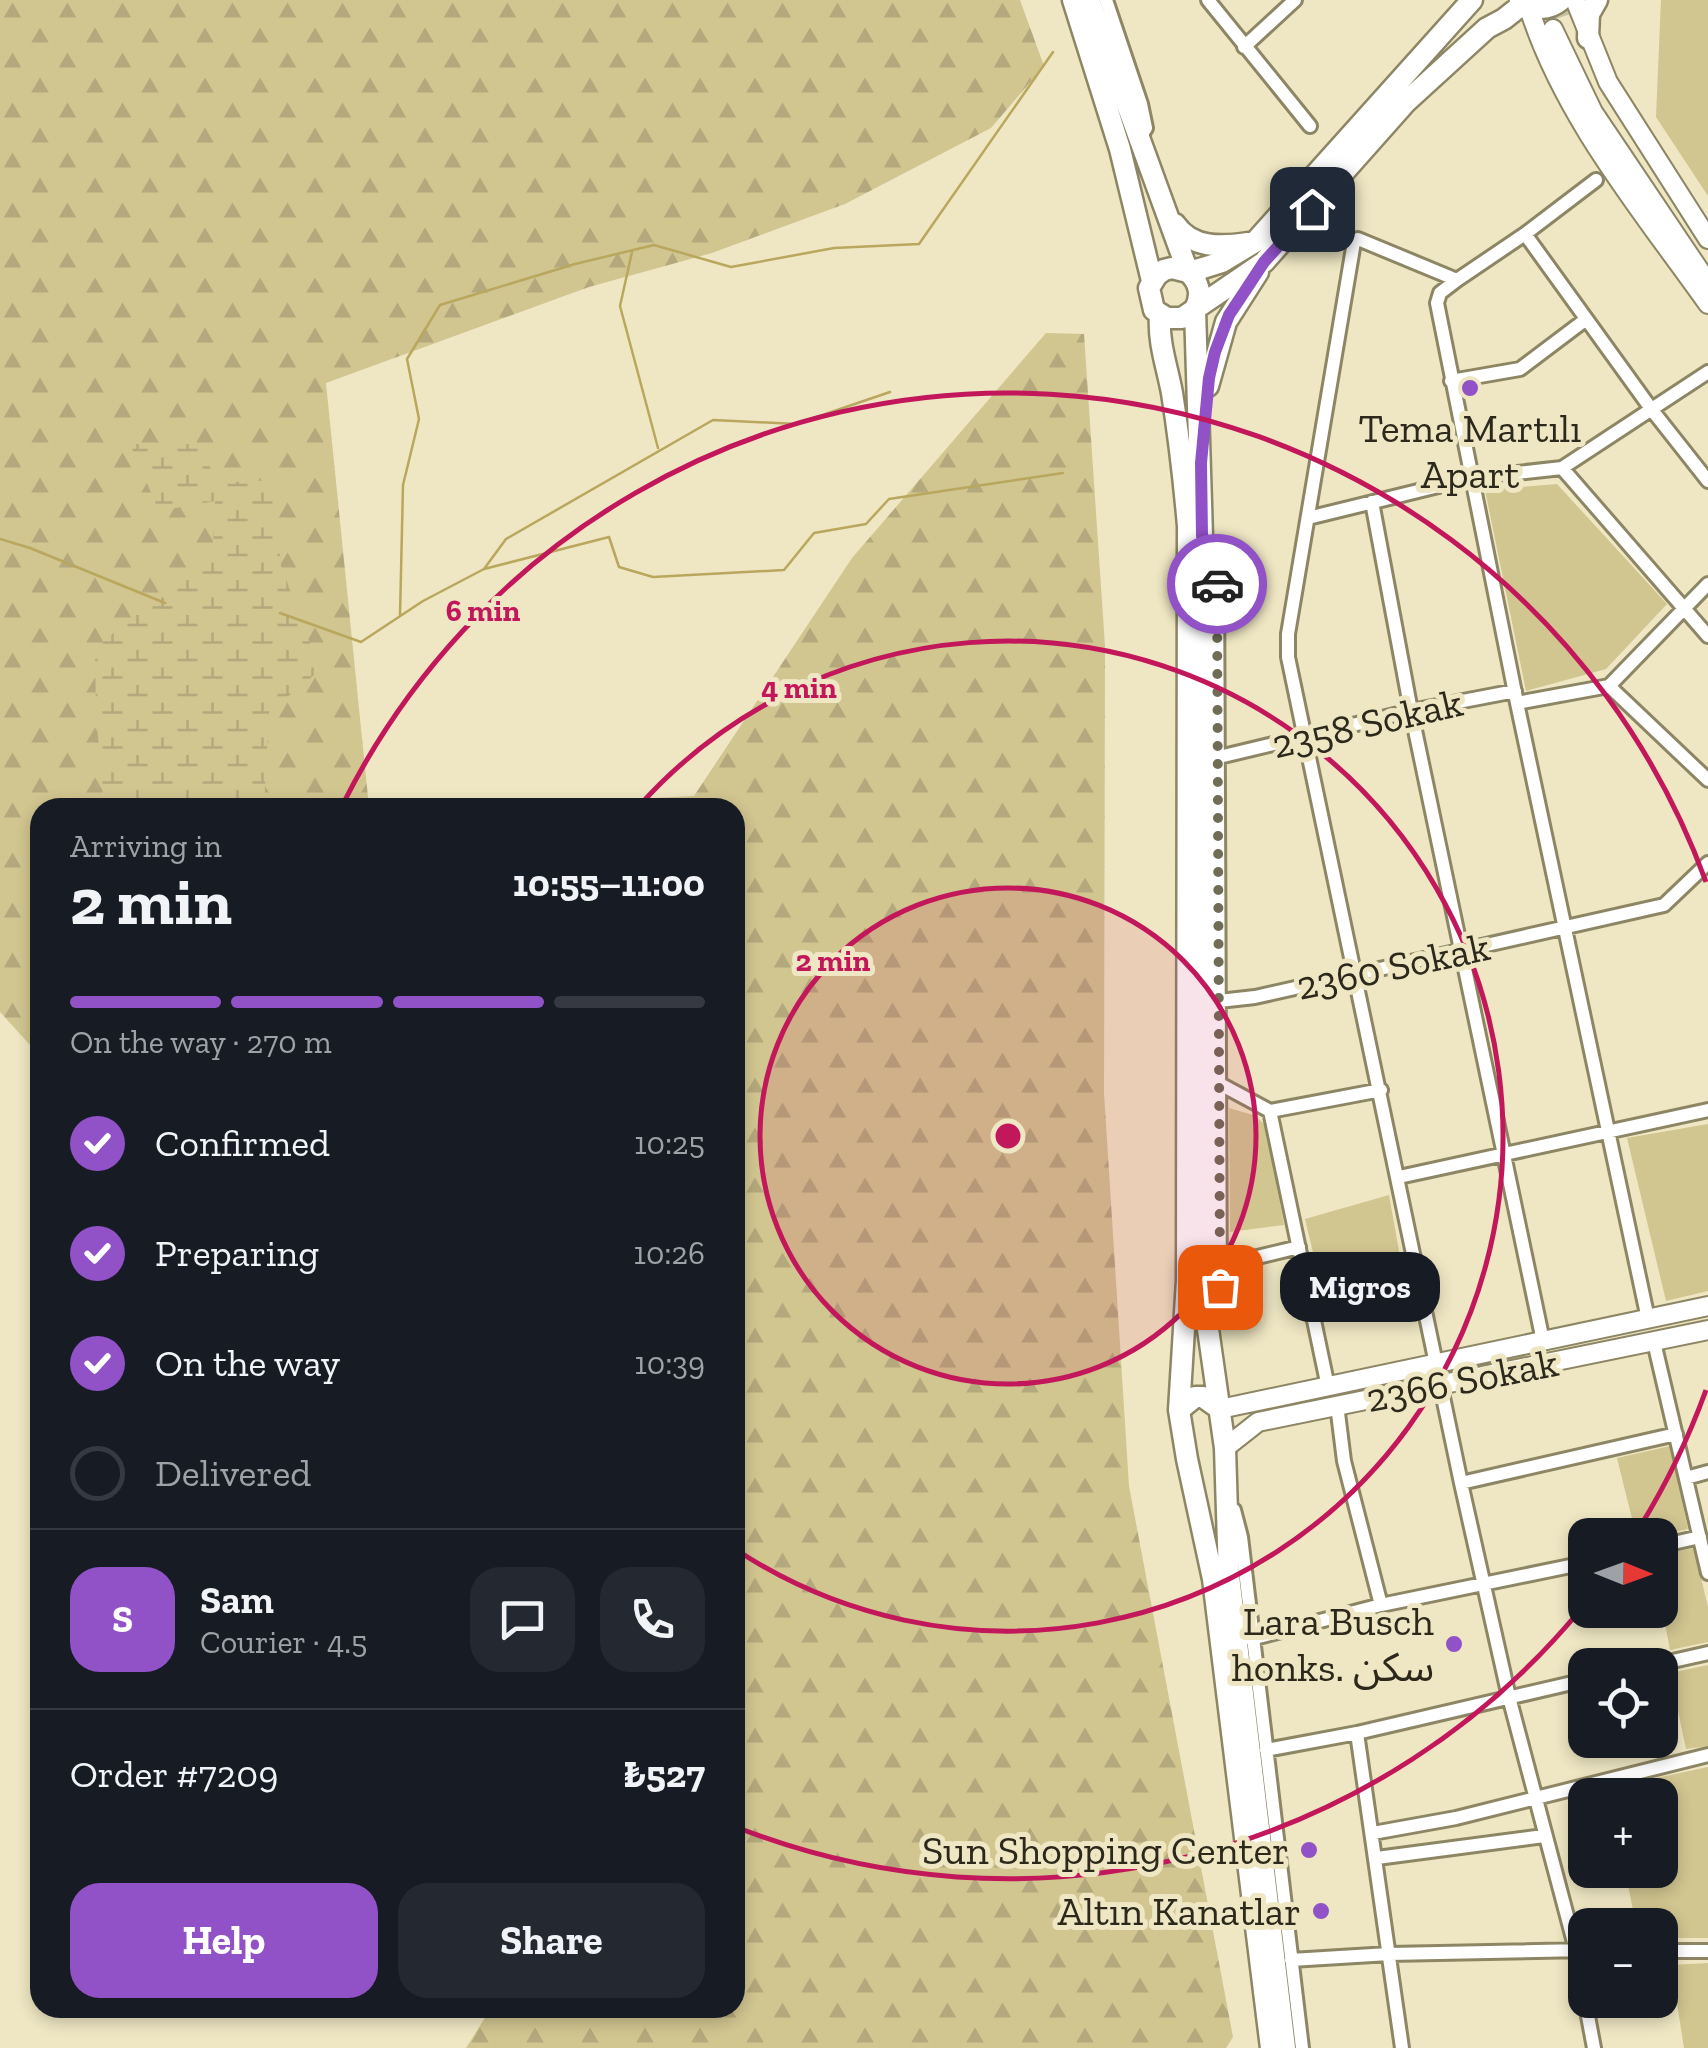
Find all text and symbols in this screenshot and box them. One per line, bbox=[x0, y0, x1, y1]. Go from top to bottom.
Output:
pin bbox=[1270, 167, 1355, 252]
icon: home bbox=[1285, 182, 1340, 237]
marker: Tema Martılı Apart bbox=[1459, 377, 1481, 399]
place label: Tema Martılı Apart bbox=[1359, 404, 1581, 498]
courier bbox=[1167, 534, 1267, 634]
icon: car bbox=[1190, 557, 1245, 612]
text: 6 min bbox=[446, 593, 521, 629]
text: 4 min bbox=[761, 670, 837, 706]
street label: 2358 Sokak bbox=[1267, 678, 1467, 768]
text: Arriving in bbox=[70, 827, 222, 865]
text: 10:55–11:00 bbox=[513, 860, 705, 906]
text: 2 min bbox=[70, 863, 232, 941]
street label: 2360 Sokak bbox=[1292, 922, 1494, 1010]
text: 2 min bbox=[796, 943, 871, 979]
text: On the way · 270 m bbox=[70, 1023, 332, 1061]
icon: check bbox=[70, 1116, 125, 1171]
centre of rings bbox=[990, 1118, 1026, 1154]
text: Confirmed bbox=[155, 1120, 330, 1166]
text: 10:25 bbox=[634, 1124, 705, 1162]
icon: check bbox=[70, 1226, 125, 1281]
text: Preparing bbox=[155, 1230, 319, 1276]
text: 10:26 bbox=[634, 1234, 705, 1272]
pin bbox=[1178, 1245, 1263, 1330]
callout: Migros bbox=[1280, 1252, 1440, 1322]
icon: bag bbox=[1193, 1260, 1248, 1315]
text: Migros bbox=[1309, 1268, 1411, 1306]
icon: check bbox=[70, 1336, 125, 1391]
street label: 2366 Sokak bbox=[1362, 1338, 1562, 1422]
text: On the way bbox=[155, 1340, 340, 1386]
text: 10:39 bbox=[634, 1344, 705, 1382]
text: Delivered bbox=[155, 1450, 311, 1496]
north arrow bbox=[1568, 1518, 1678, 1628]
map controls bbox=[1568, 1518, 1678, 2018]
button: chat bbox=[470, 1567, 575, 1672]
button: phone bbox=[600, 1567, 705, 1672]
text: Sam bbox=[200, 1577, 274, 1623]
text: S bbox=[112, 1596, 133, 1642]
place label: Lara Busch honks. سكن bbox=[1231, 1597, 1435, 1691]
text: Courier · 4.5 bbox=[200, 1623, 367, 1661]
marker: Lara Busch honks. سكن bbox=[1443, 1633, 1465, 1655]
button: locate bbox=[1568, 1648, 1678, 1758]
text: Order #7209 bbox=[70, 1751, 278, 1797]
text: ₺527 bbox=[623, 1751, 705, 1797]
button: + bbox=[1568, 1778, 1678, 1888]
place label: Sun Shopping Center bbox=[922, 1826, 1289, 1874]
marker: Sun Shopping Center bbox=[1298, 1839, 1320, 1861]
button: Help bbox=[70, 1883, 378, 1998]
button: Share bbox=[398, 1883, 705, 1998]
place label: Altın Kanatlar bbox=[1058, 1887, 1301, 1935]
marker: Altın Kanatlar bbox=[1310, 1900, 1332, 1922]
button: − bbox=[1568, 1908, 1678, 2018]

